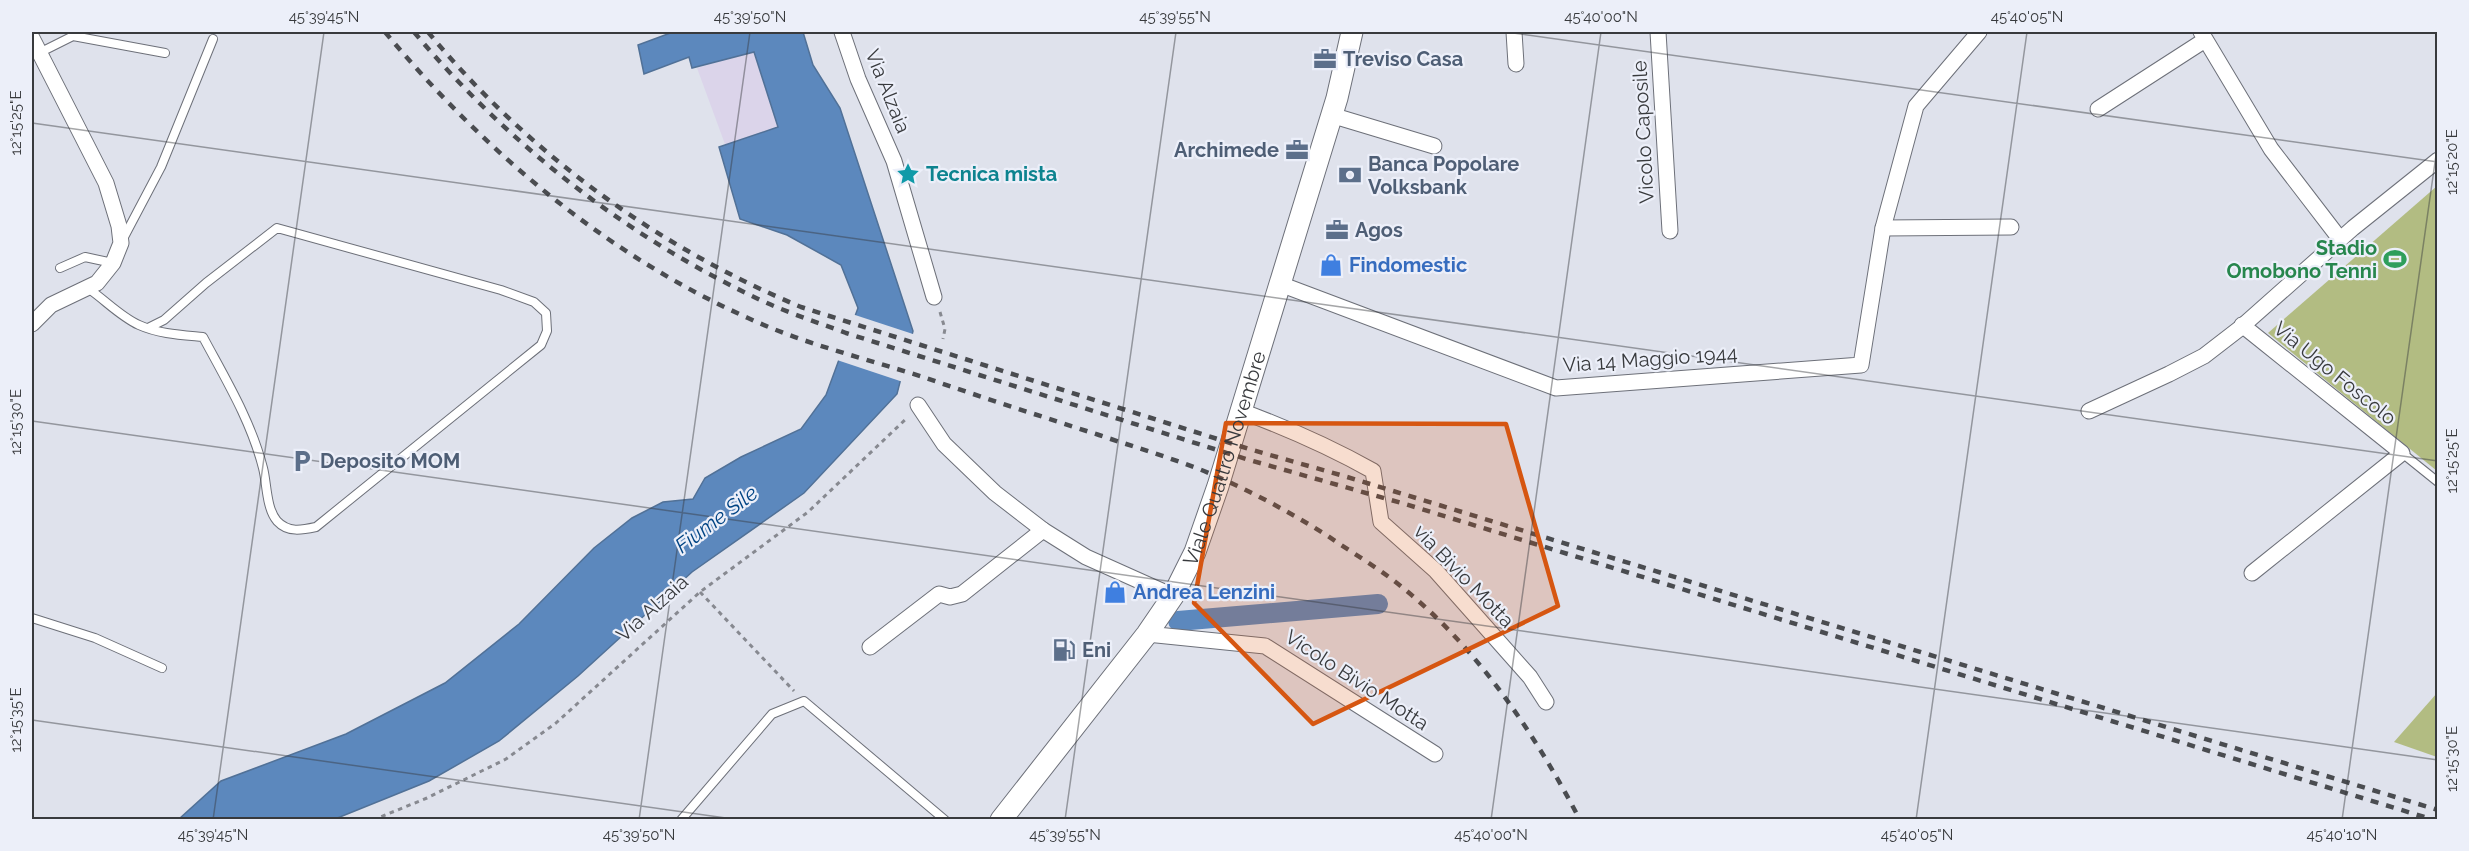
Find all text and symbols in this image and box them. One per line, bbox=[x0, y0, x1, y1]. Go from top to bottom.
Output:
text: 45°39'45"N bbox=[289, 8, 359, 26]
text: 45°39'50"N bbox=[714, 8, 786, 26]
text: 45°39'55"N bbox=[1139, 8, 1211, 26]
text: 45°40'00"N bbox=[1564, 8, 1638, 26]
text: 45°40'05"N bbox=[1991, 8, 2063, 26]
street label: Via Alzaia bbox=[860, 46, 916, 136]
office icon: Treviso Casa bbox=[1312, 46, 1338, 72]
place label: Treviso Casa bbox=[1343, 47, 1463, 71]
street label: Vicolo Caposile bbox=[1627, 60, 1659, 204]
text: 12°15'25"E bbox=[7, 90, 25, 156]
text: 12°15'20"E bbox=[2443, 129, 2461, 195]
office icon: Archimede bbox=[1284, 137, 1310, 163]
place label: Archimede bbox=[1174, 138, 1279, 162]
place label: Banca Popolare Volksbank bbox=[1368, 152, 1519, 199]
place icon: Tecnica mista bbox=[895, 161, 921, 187]
place label: Tecnica mista bbox=[926, 162, 1057, 186]
bank icon: Banca Popolare Volksbank bbox=[1337, 162, 1363, 188]
office icon: Agos bbox=[1324, 217, 1350, 243]
place label: Agos bbox=[1355, 218, 1403, 242]
place label: Stadio Omobono Tenni bbox=[2226, 236, 2377, 283]
sports icon: Stadio Omobono Tenni bbox=[2382, 246, 2408, 272]
shop icon: Findomestic bbox=[1318, 252, 1344, 278]
place label: Findomestic bbox=[1349, 253, 1467, 277]
street label: Via Ugo Foscolo bbox=[2269, 316, 2401, 430]
street label: Via 14 Maggio 1944 bbox=[1562, 341, 1738, 377]
street label: Viale Quattro Novembre bbox=[1178, 348, 1271, 570]
text: 12°15'30"E bbox=[7, 389, 25, 455]
text: 12°15'25"E bbox=[2443, 428, 2461, 494]
parking icon: Deposito MOM bbox=[289, 448, 315, 474]
place label: Deposito MOM bbox=[320, 449, 460, 473]
water label: Fiume Sile bbox=[670, 480, 762, 558]
street label: via Bivio Motta bbox=[1409, 519, 1519, 633]
street label: Via Alzaia bbox=[611, 570, 693, 646]
shop icon: Andrea Lenzini bbox=[1102, 579, 1128, 605]
place label: Andrea Lenzini bbox=[1133, 580, 1275, 604]
street label: Vicolo Bivio Motta bbox=[1281, 625, 1433, 735]
fuel station icon: Eni bbox=[1051, 637, 1077, 663]
place label: Eni bbox=[1082, 638, 1111, 662]
text: 12°15'35"E bbox=[7, 687, 25, 753]
text: 12°15'30"E bbox=[2443, 726, 2461, 792]
text: 45°39'45"N bbox=[178, 826, 248, 844]
text: 45°39'50"N bbox=[603, 826, 675, 844]
text: 45°39'55"N bbox=[1029, 826, 1101, 844]
text: 45°40'00"N bbox=[1454, 826, 1528, 844]
text: 45°40'05"N bbox=[1881, 826, 1953, 844]
text: 45°40'10"N bbox=[2307, 826, 2377, 844]

